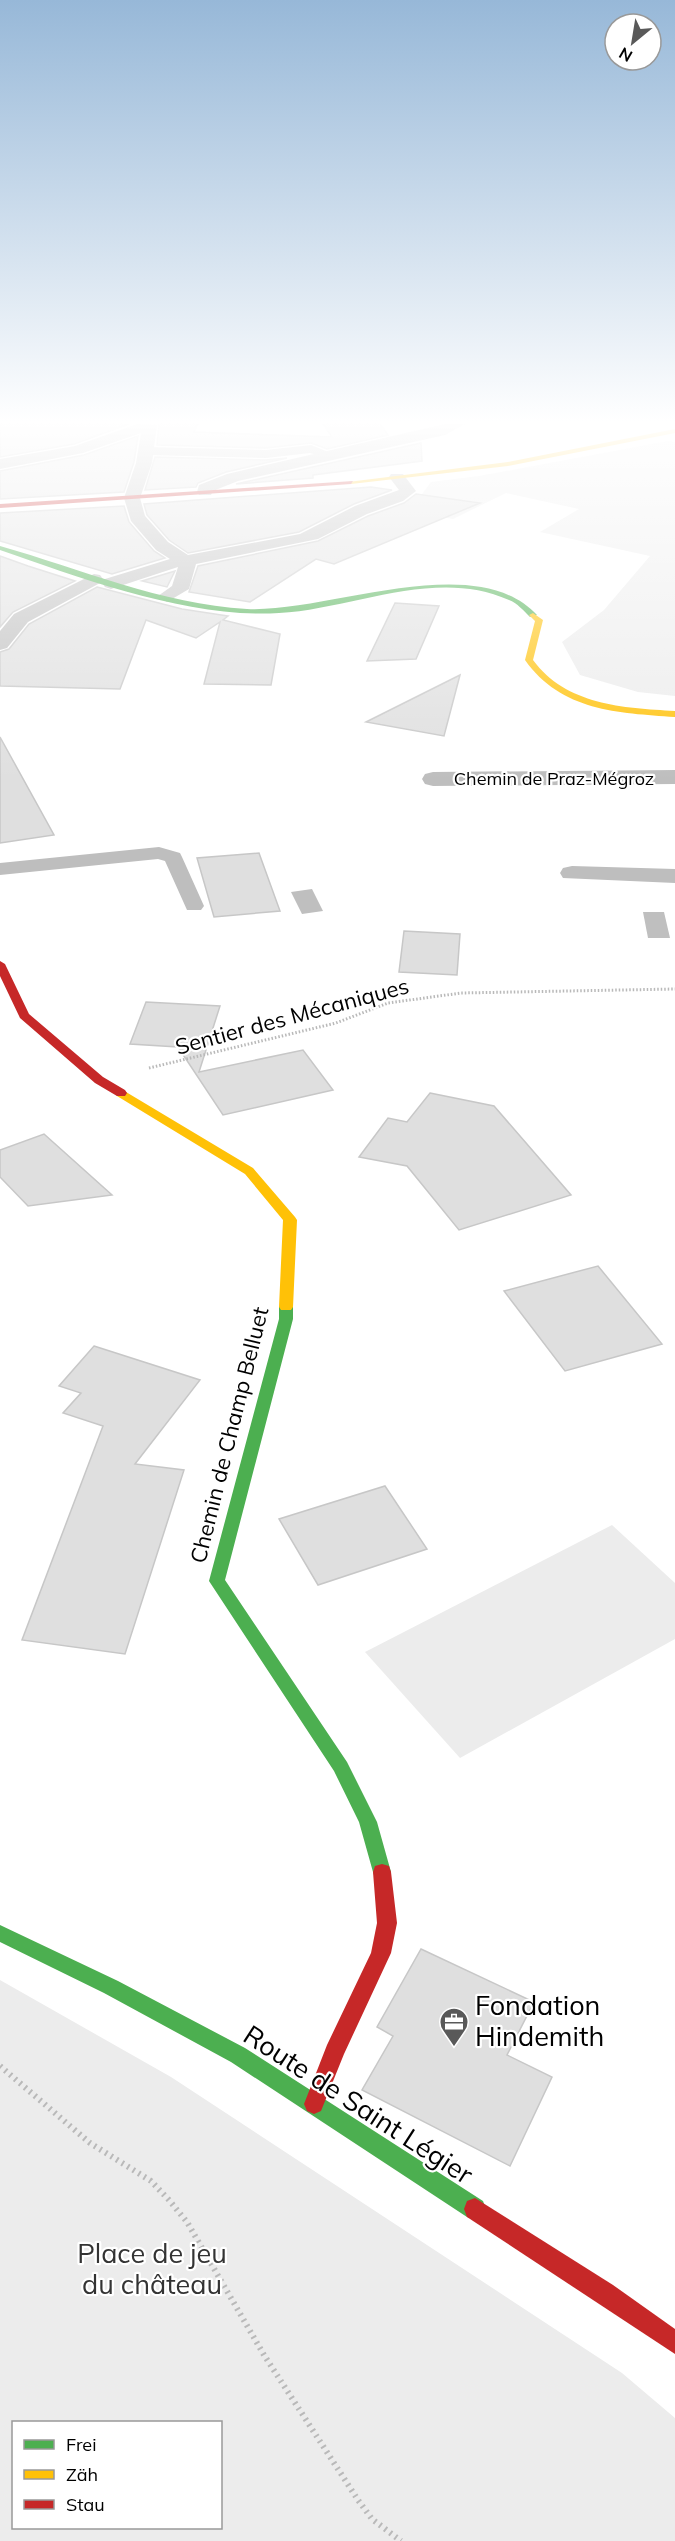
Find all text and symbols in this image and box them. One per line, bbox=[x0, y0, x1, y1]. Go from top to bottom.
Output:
north arrow bbox=[603, 12, 663, 72]
text: N bbox=[615, 43, 636, 67]
street label: Chemin de Praz-Mégroz bbox=[454, 767, 654, 790]
street label: Sentier des Mécaniques bbox=[172, 971, 412, 1061]
street label: Chemin de Champ Belluet bbox=[184, 1304, 274, 1566]
place label: Fondation Hindemith bbox=[475, 1988, 604, 2053]
office icon: Fondation Hindemith bbox=[438, 2006, 470, 2048]
street label: Route de Saint Légier bbox=[237, 2017, 480, 2191]
park label: Place de jeu du château bbox=[77, 2236, 227, 2301]
legend bbox=[12, 2421, 222, 2529]
text: Frei bbox=[66, 2433, 96, 2456]
text: Zäh bbox=[66, 2463, 98, 2486]
text: Stau bbox=[66, 2493, 105, 2516]

